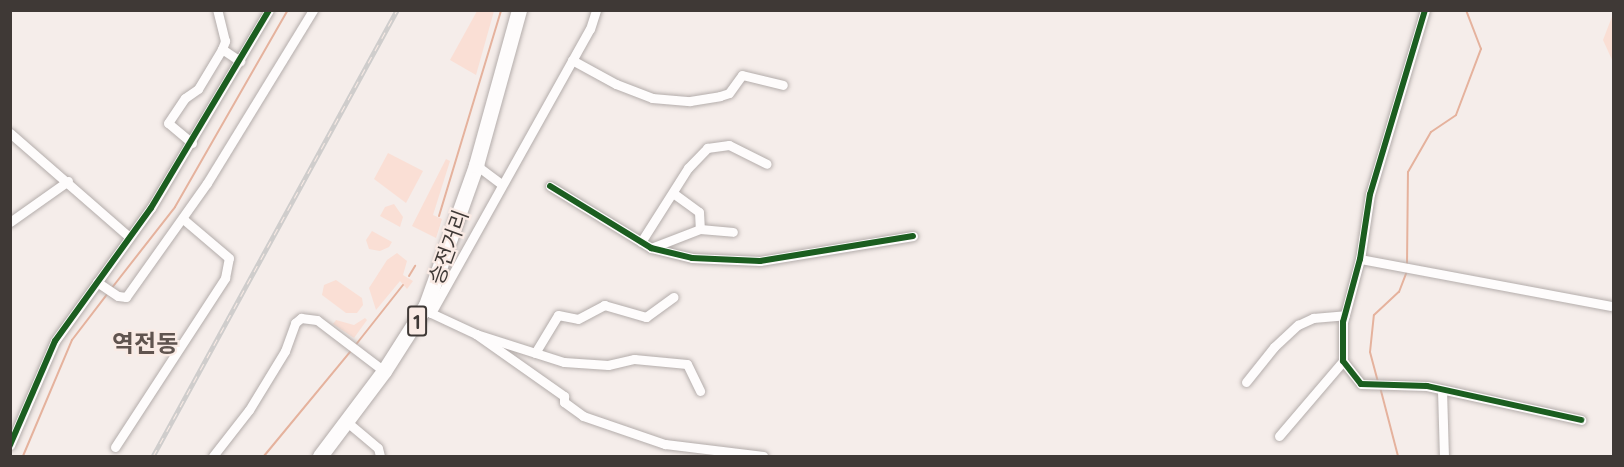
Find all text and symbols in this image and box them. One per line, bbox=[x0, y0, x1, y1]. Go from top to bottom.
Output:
street label: 승전거리 bbox=[423, 206, 473, 288]
road number: 1 bbox=[406, 304, 428, 338]
district label: 역전동 bbox=[112, 330, 178, 358]

